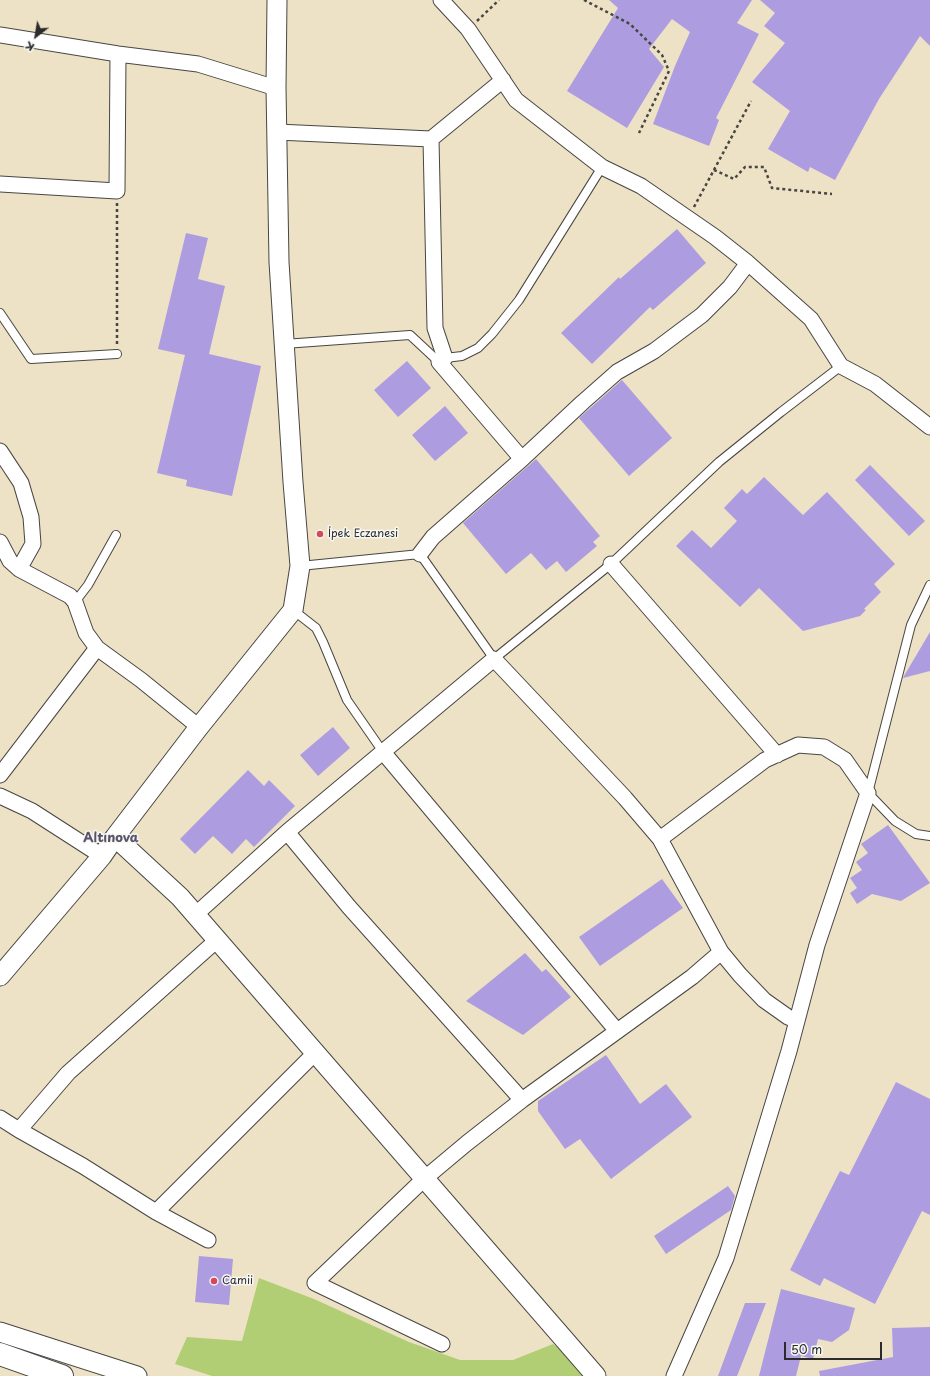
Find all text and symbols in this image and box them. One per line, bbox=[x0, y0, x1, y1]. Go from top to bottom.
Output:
north arrow bbox=[16, 16, 56, 56]
text: K bbox=[22, 37, 37, 56]
place label: İpek Eczanesi bbox=[328, 527, 398, 541]
marker: İpek Eczanesi bbox=[315, 529, 325, 539]
district label: Altınova bbox=[83, 830, 139, 846]
place label: Camii bbox=[222, 1274, 253, 1288]
marker: Camii bbox=[209, 1276, 219, 1286]
scale bar bbox=[786, 1334, 884, 1360]
text: 50 m bbox=[791, 1340, 822, 1358]

